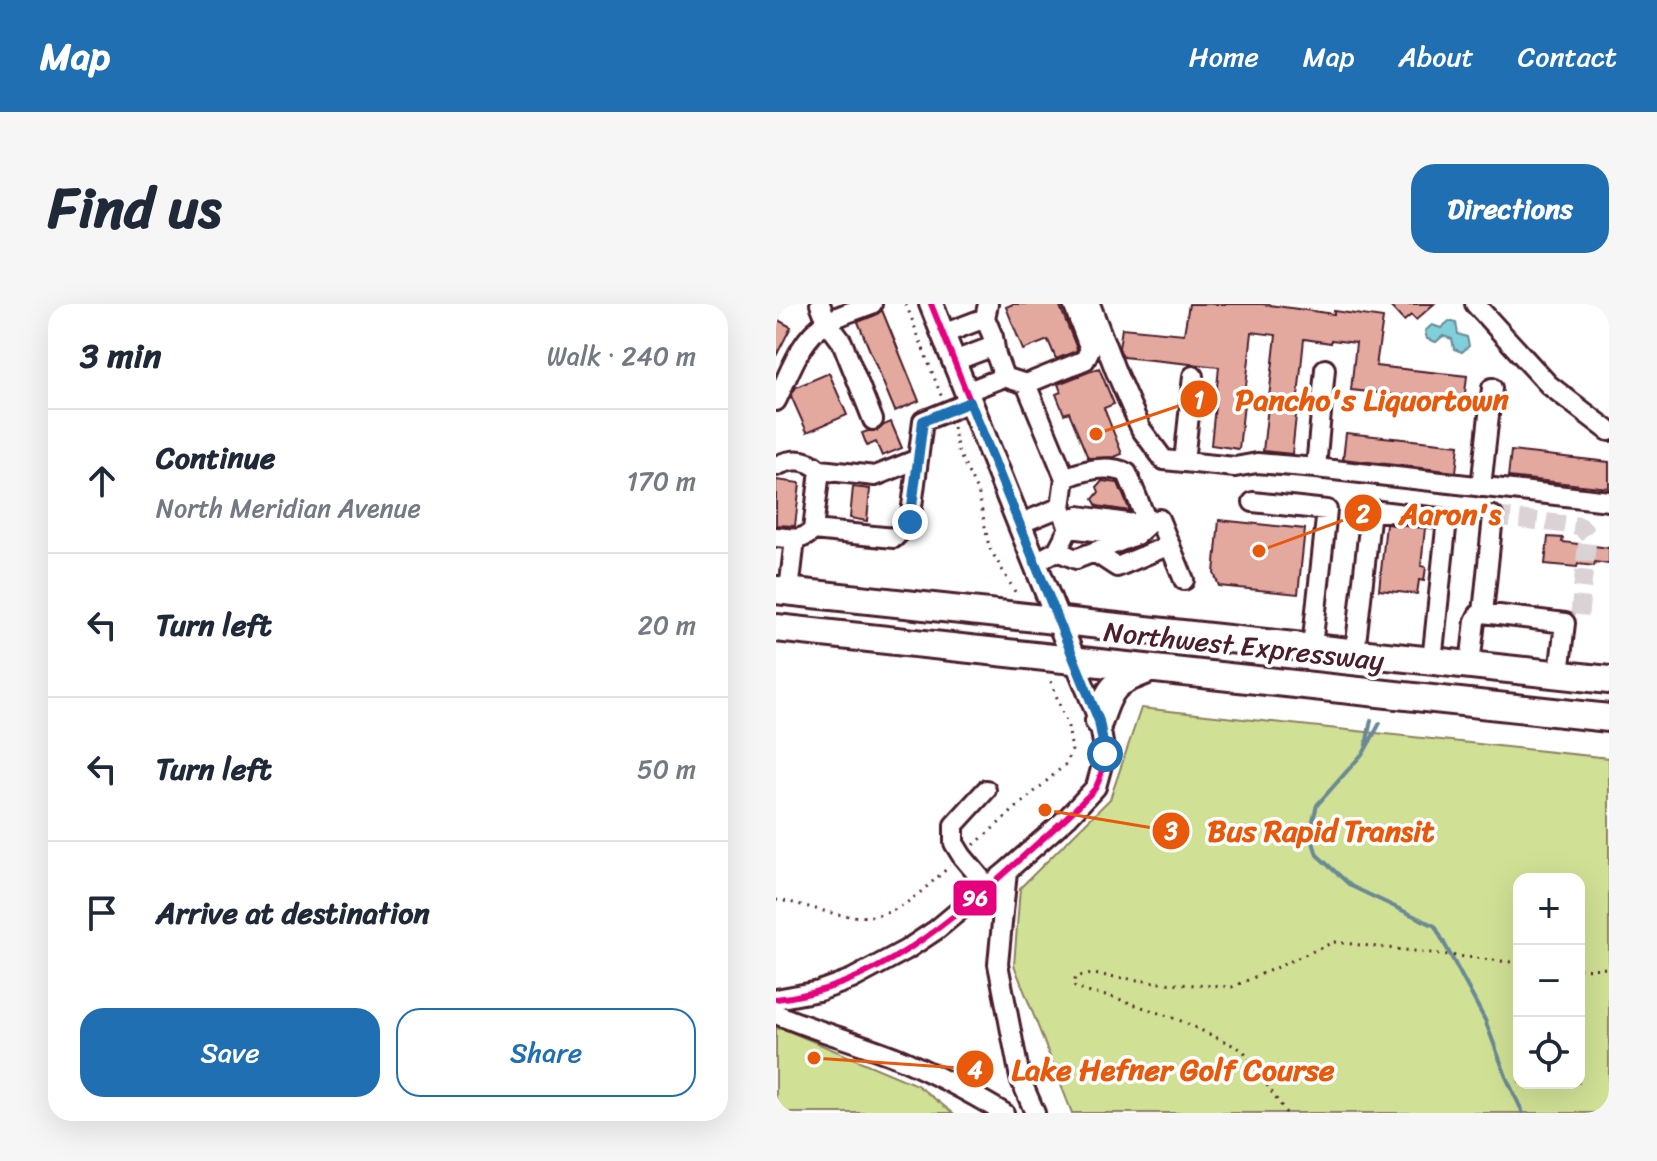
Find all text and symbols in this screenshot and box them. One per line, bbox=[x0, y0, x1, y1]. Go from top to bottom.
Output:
text: Map bbox=[40, 23, 110, 90]
text: Home bbox=[1189, 32, 1259, 81]
text: Map bbox=[1303, 32, 1354, 81]
text: About bbox=[1398, 32, 1474, 81]
text: Contact bbox=[1518, 32, 1617, 81]
text: Find us bbox=[48, 159, 221, 258]
button: Directions bbox=[1411, 164, 1609, 253]
text: 3 min bbox=[80, 326, 161, 386]
text: Walk · 240 m bbox=[547, 333, 696, 379]
callout: Pancho's Liquortown bbox=[1179, 372, 1524, 426]
text: Pancho's Liquortown bbox=[1235, 373, 1509, 427]
text: 1 bbox=[1194, 379, 1204, 421]
text: Continue bbox=[156, 431, 275, 485]
text: 170 m bbox=[627, 458, 696, 504]
icon: ahead bbox=[80, 459, 124, 503]
text: North Meridian Avenue bbox=[156, 485, 421, 531]
callout: Aaron's bbox=[1343, 486, 1517, 540]
text: Aaron's bbox=[1397, 487, 1502, 541]
text: 2 bbox=[1355, 493, 1370, 535]
route end bbox=[892, 504, 928, 540]
text: Turn left bbox=[156, 598, 272, 652]
text: 20 m bbox=[638, 602, 696, 648]
icon: left bbox=[80, 603, 124, 647]
street label: Northwest Expressway bbox=[1102, 607, 1387, 685]
route start bbox=[1087, 736, 1123, 772]
text: Turn left bbox=[156, 742, 272, 796]
text: 50 m bbox=[637, 746, 696, 792]
icon: left bbox=[80, 747, 124, 791]
callout: Bus Rapid Transit bbox=[1151, 804, 1452, 858]
text: Bus Rapid Transit bbox=[1207, 804, 1435, 858]
text: 3 bbox=[1163, 810, 1178, 852]
map controls bbox=[1513, 873, 1585, 1089]
button: + bbox=[1513, 873, 1585, 945]
line badge: 96 bbox=[952, 879, 998, 917]
text: 96 bbox=[962, 879, 988, 918]
text: Arrive at destination bbox=[156, 886, 430, 940]
icon: arrive bbox=[80, 891, 124, 935]
button: − bbox=[1513, 945, 1585, 1017]
button: Save bbox=[80, 1008, 380, 1097]
button: Share bbox=[396, 1008, 696, 1097]
button: locate bbox=[1513, 1017, 1585, 1089]
callout: Lake Hefner Golf Course bbox=[955, 1042, 1350, 1096]
text: Lake Hefner Golf Course bbox=[1011, 1043, 1335, 1097]
text: 4 bbox=[968, 1049, 983, 1091]

